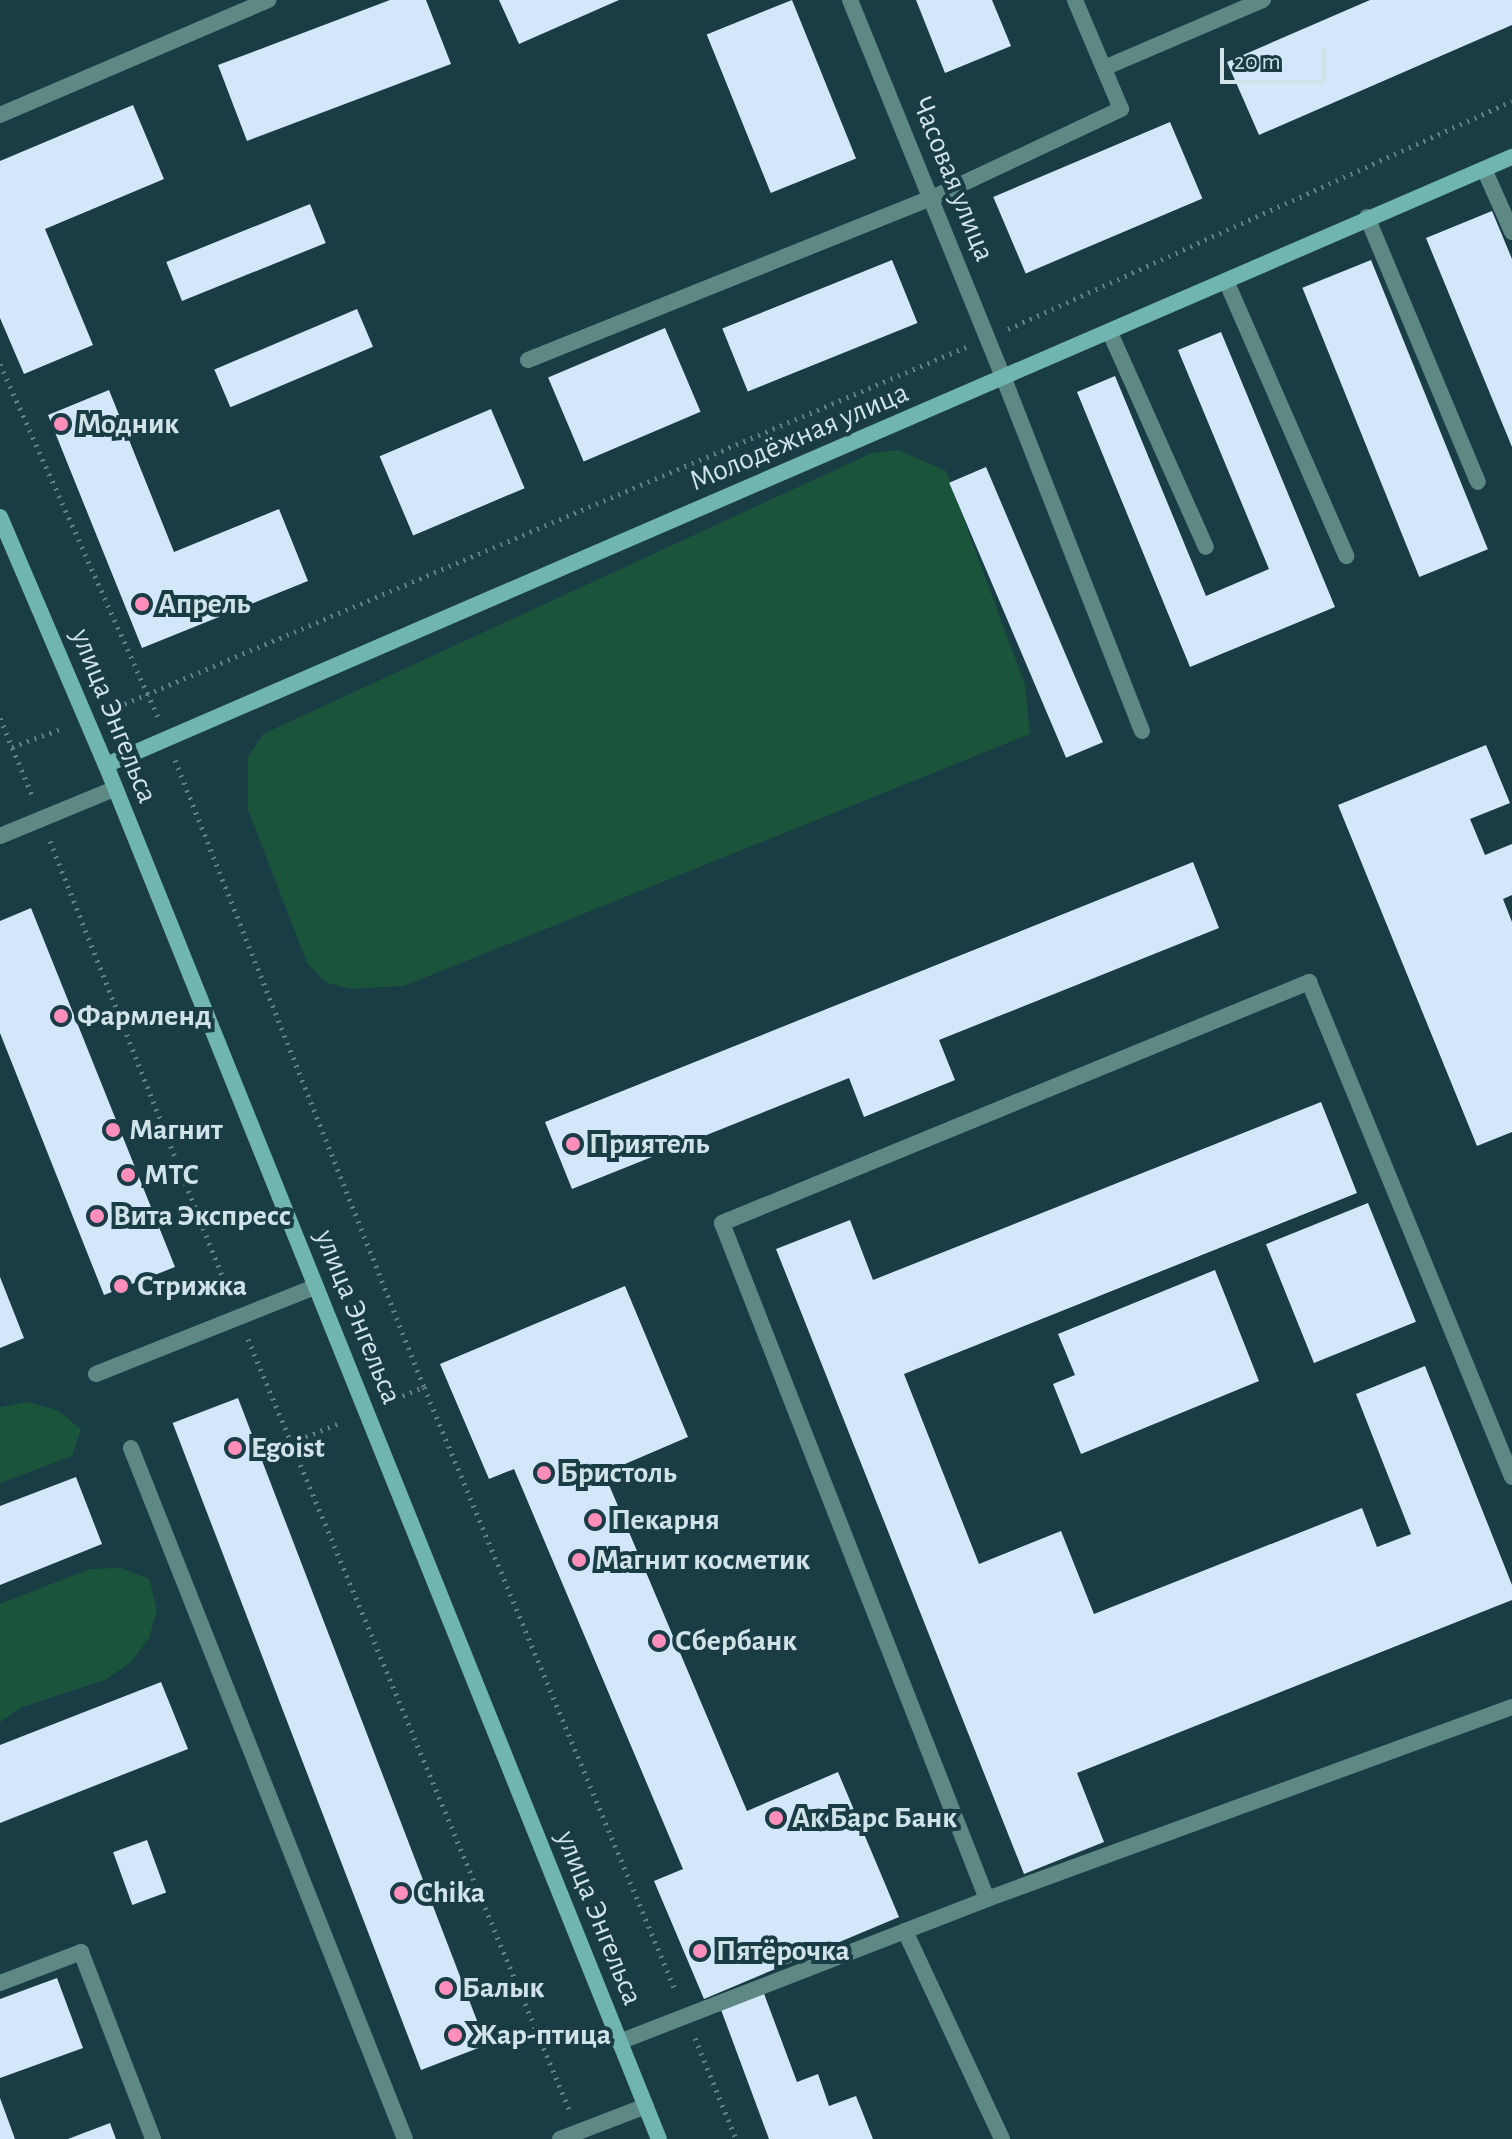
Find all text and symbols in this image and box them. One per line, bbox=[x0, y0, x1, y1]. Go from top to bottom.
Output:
scale bar bbox=[1224, 32, 1330, 82]
text: 20 m bbox=[1234, 50, 1281, 74]
street label: Часовая улица bbox=[904, 91, 1002, 267]
street label: Молодёжная улица bbox=[684, 375, 914, 499]
place label: Модник bbox=[77, 406, 179, 442]
marker: Модник bbox=[52, 415, 70, 433]
place label: Апрель bbox=[158, 586, 250, 622]
marker: Апрель bbox=[133, 595, 151, 613]
street label: улица Энгельса bbox=[63, 623, 165, 809]
place label: Фармленд bbox=[77, 998, 211, 1034]
marker: Фармленд bbox=[52, 1007, 70, 1025]
place label: Магнит bbox=[129, 1112, 223, 1148]
marker: Магнит bbox=[104, 1121, 122, 1139]
place label: Приятель bbox=[589, 1126, 709, 1162]
marker: Приятель bbox=[564, 1135, 582, 1153]
place label: МТС bbox=[144, 1157, 199, 1193]
marker: МТС bbox=[119, 1166, 137, 1184]
place label: Вита Экспресс bbox=[113, 1198, 291, 1234]
marker: Вита Экспресс bbox=[88, 1207, 106, 1225]
street label: улица Энгельса bbox=[307, 1224, 409, 1410]
place label: Стрижка bbox=[137, 1268, 247, 1304]
marker: Стрижка bbox=[112, 1277, 130, 1295]
place label: Egoist bbox=[251, 1430, 325, 1466]
marker: Egoist bbox=[226, 1439, 244, 1457]
place label: Бристоль bbox=[560, 1455, 677, 1491]
marker: Бристоль bbox=[535, 1464, 553, 1482]
place label: Пекарня bbox=[611, 1502, 720, 1538]
marker: Пекарня bbox=[586, 1511, 604, 1529]
place label: Магнит косметик bbox=[595, 1542, 810, 1578]
marker: Магнит косметик bbox=[570, 1551, 588, 1569]
place label: Сбербанк bbox=[675, 1623, 797, 1659]
marker: Сбербанк bbox=[650, 1632, 668, 1650]
place label: Ак Барс Банк bbox=[792, 1800, 957, 1836]
marker: Ак Барс Банк bbox=[767, 1809, 785, 1827]
street label: улица Энгельса bbox=[548, 1825, 650, 2011]
place label: Chika bbox=[417, 1875, 485, 1911]
marker: Chika bbox=[392, 1884, 410, 1902]
place label: Пятёрочка bbox=[716, 1933, 850, 1969]
marker: Пятёрочка bbox=[691, 1942, 709, 1960]
place label: Балык bbox=[462, 1970, 544, 2006]
marker: Балык bbox=[437, 1979, 455, 1997]
place label: Жар-птица bbox=[471, 2017, 611, 2053]
marker: Жар-птица bbox=[446, 2026, 464, 2044]

